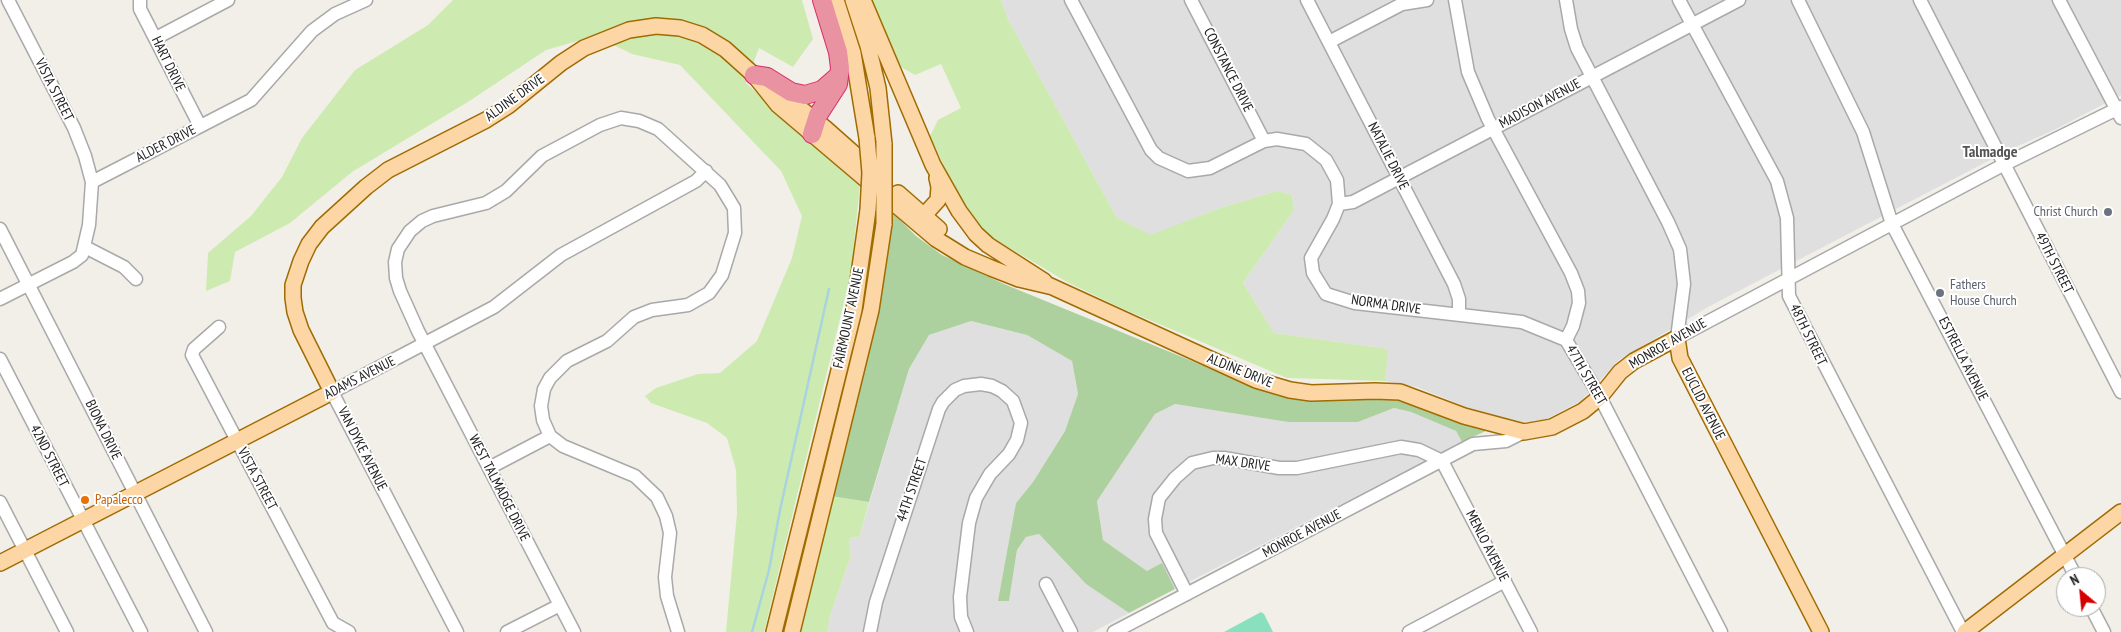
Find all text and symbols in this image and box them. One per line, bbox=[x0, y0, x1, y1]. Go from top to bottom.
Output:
street label: CONSTANCE DRIVE bbox=[1200, 25, 1256, 115]
street label: HART DRIVE bbox=[147, 34, 189, 94]
street label: VISTA STREET bbox=[31, 56, 77, 124]
street label: ALDINE DRIVE bbox=[482, 71, 548, 125]
street label: MADISON AVENUE bbox=[1496, 76, 1584, 132]
street label: NATALIE DRIVE bbox=[1364, 120, 1412, 192]
street label: ALDER DRIVE bbox=[133, 122, 199, 166]
district label: Talmadge bbox=[1963, 142, 2017, 162]
place label: Christ Church bbox=[2033, 204, 2098, 220]
marker: Christ Church bbox=[2102, 206, 2114, 218]
street label: 49TH STREET bbox=[2031, 230, 2077, 296]
street label: FAIRMOUNT AVENUE bbox=[830, 266, 868, 370]
place label: Fathers House Church bbox=[1950, 277, 2017, 310]
marker: Fathers House Church bbox=[1934, 287, 1946, 299]
street label: NORMA DRIVE bbox=[1350, 292, 1422, 318]
street label: 48TH STREET bbox=[1786, 301, 1830, 369]
street label: ESTRELLA AVENUE bbox=[1935, 314, 1991, 404]
street label: MONROE AVENUE bbox=[1626, 315, 1710, 373]
street label: 47TH STREET bbox=[1562, 342, 1610, 408]
street label: ALDINE DRIVE bbox=[1205, 350, 1275, 392]
street label: ADAMS AVENUE bbox=[322, 353, 398, 403]
street label: EUCLID AVENUE bbox=[1678, 365, 1728, 443]
street label: BIONA DRIVE bbox=[81, 397, 125, 463]
street label: VAN DYKE AVENUE bbox=[334, 404, 390, 494]
street label: 42ND STREET bbox=[26, 422, 72, 490]
street label: WEST TALMADGE DRIVE bbox=[465, 432, 533, 544]
street label: VISTA STREET bbox=[234, 445, 280, 513]
street label: MAX DRIVE bbox=[1215, 451, 1271, 475]
street label: 44TH STREET bbox=[893, 456, 931, 524]
place label: Papalecco bbox=[95, 492, 143, 508]
marker: Papalecco bbox=[79, 494, 91, 506]
street label: MONROE AVENUE bbox=[1260, 506, 1344, 562]
street label: MENLO AVENUE bbox=[1462, 508, 1512, 584]
north arrow bbox=[2056, 567, 2106, 617]
text: N bbox=[2067, 570, 2082, 589]

